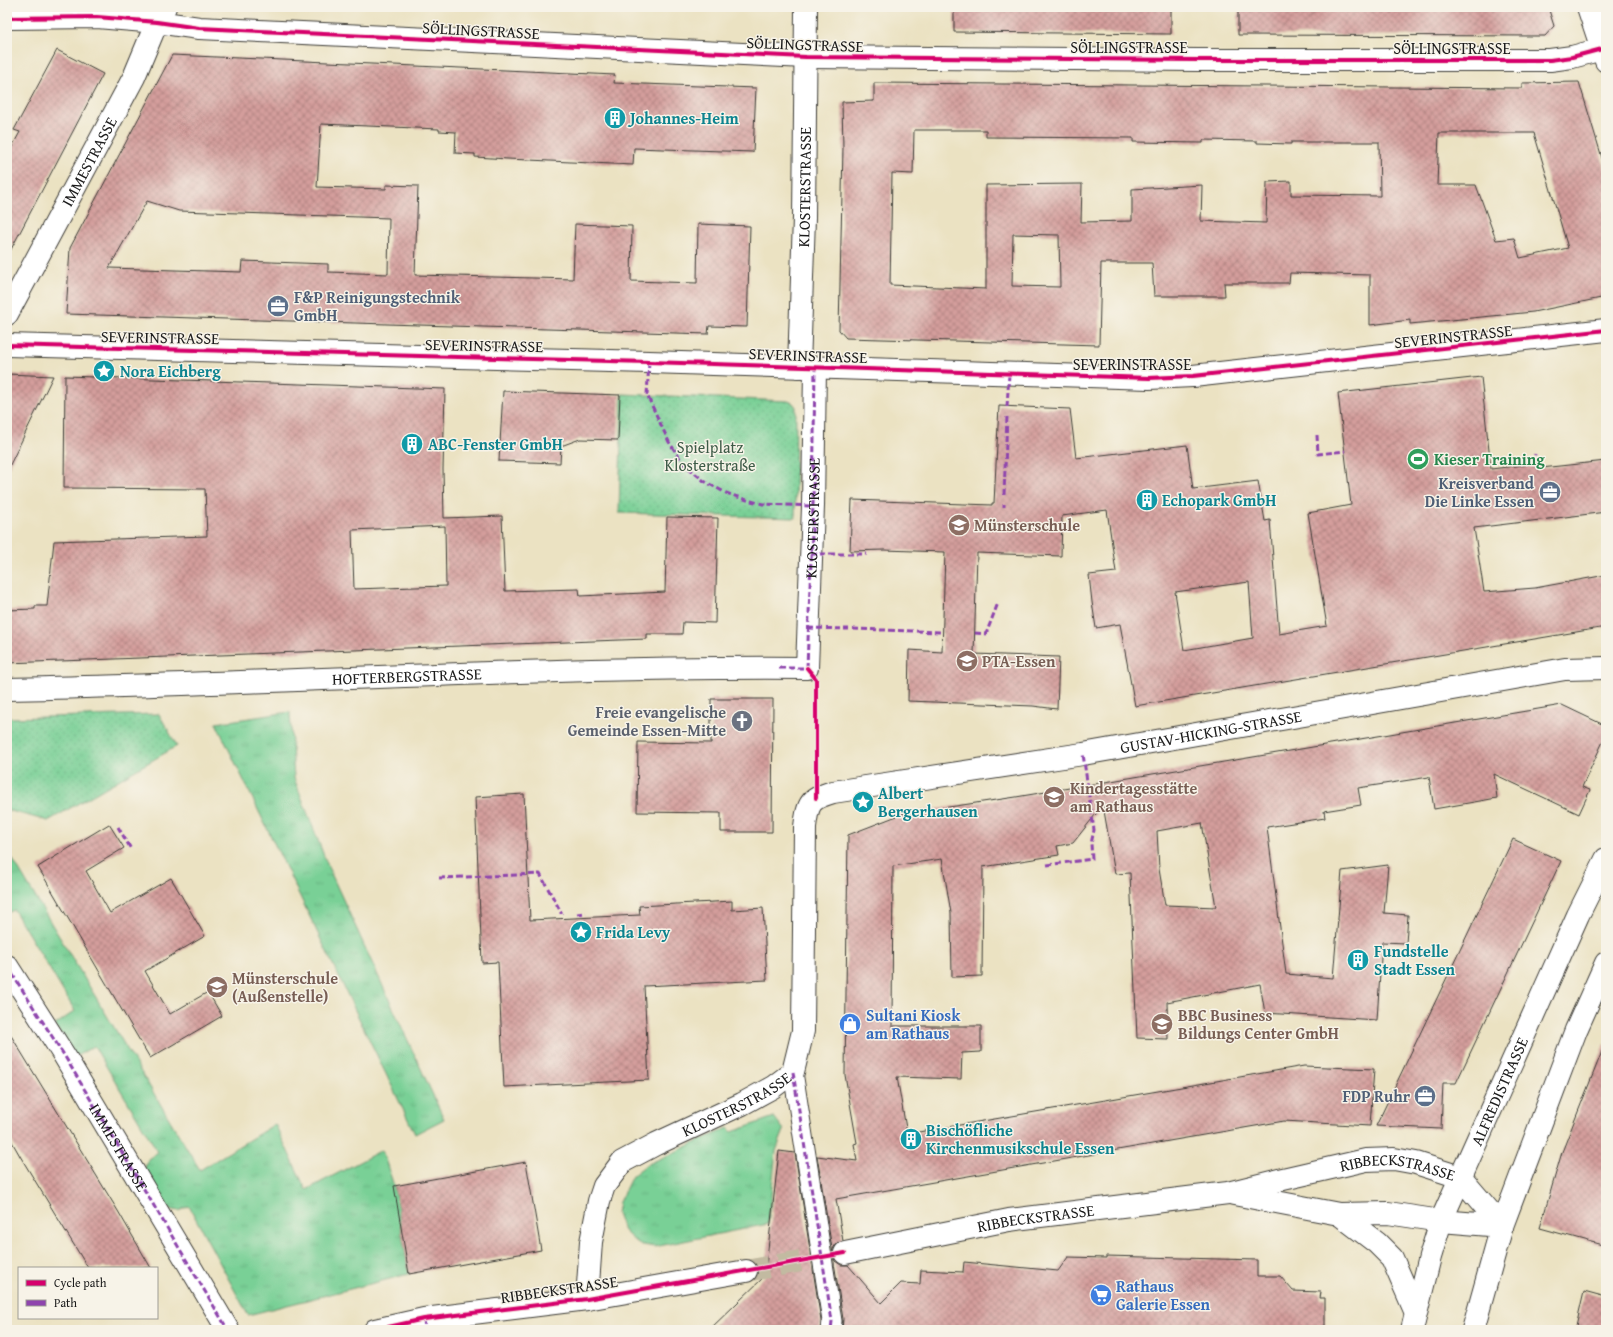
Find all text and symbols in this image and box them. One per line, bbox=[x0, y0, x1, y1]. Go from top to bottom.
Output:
street label: SÖLLINGSTRASSE bbox=[422, 15, 540, 45]
street label: SÖLLINGSTRASSE bbox=[746, 30, 864, 58]
street label: SÖLLINGSTRASSE bbox=[1070, 35, 1188, 59]
street label: SÖLLINGSTRASSE bbox=[1393, 36, 1511, 60]
building icon: Johannes-Heim bbox=[602, 105, 628, 131]
place label: Johannes-Heim bbox=[627, 106, 739, 130]
street label: IMMESTRASSE bbox=[55, 112, 123, 211]
street label: KLOSTERSTRASSE bbox=[791, 127, 817, 248]
place label: F&P Reinigungstechnik GmbH bbox=[294, 285, 461, 327]
office icon: F&P Reinigungstechnik GmbH bbox=[265, 293, 291, 319]
street label: SEVERINSTRASSE bbox=[1393, 318, 1513, 354]
street label: SEVERINSTRASSE bbox=[101, 324, 219, 350]
street label: SEVERINSTRASSE bbox=[425, 332, 543, 358]
street label: SEVERINSTRASSE bbox=[748, 341, 868, 369]
street label: SEVERINSTRASSE bbox=[1073, 352, 1191, 376]
place icon: Nora Eichberg bbox=[91, 358, 117, 384]
place label: Nora Eichberg bbox=[120, 359, 221, 383]
building icon: ABC-Fenster GmbH bbox=[399, 431, 425, 457]
place label: ABC-Fenster GmbH bbox=[428, 432, 563, 456]
park label: Spielplatz Klosterstraße bbox=[664, 435, 756, 477]
sports icon: Kieser Training bbox=[1405, 446, 1431, 472]
place label: Kieser Training bbox=[1434, 447, 1545, 471]
street label: KLOSTERSTRASSE bbox=[798, 458, 826, 579]
place label: Kreisverband Die Linke Essen bbox=[1425, 471, 1535, 513]
office icon: Kreisverband Die Linke Essen bbox=[1537, 479, 1563, 505]
building icon: Echopark GmbH bbox=[1134, 487, 1160, 513]
place label: Echopark GmbH bbox=[1162, 488, 1276, 512]
school or university icon: Münsterschule bbox=[946, 512, 972, 538]
place label: Münsterschule bbox=[974, 513, 1080, 537]
school or university icon: PTA-Essen bbox=[954, 648, 980, 674]
place label: PTA-Essen bbox=[982, 649, 1056, 673]
street label: HOFTERBERGSTRASSE bbox=[332, 661, 482, 691]
place label: Freie evangelische Gemeinde Essen-Mitte bbox=[568, 700, 726, 742]
street label: GUSTAV-HICKING-STRASSE bbox=[1118, 704, 1303, 759]
church icon: Freie evangelische Gemeinde Essen-Mitte bbox=[729, 708, 755, 734]
place label: Kindertagesstätte am Rathaus bbox=[1070, 776, 1198, 818]
place label: Albert Bergerhausen bbox=[878, 781, 978, 823]
school or university icon: Kindertagesstätte am Rathaus bbox=[1041, 784, 1067, 810]
place icon: Albert Bergerhausen bbox=[850, 789, 876, 815]
place icon: Frida Levy bbox=[568, 919, 594, 945]
place label: Frida Levy bbox=[596, 920, 671, 944]
place label: Fundstelle Stadt Essen bbox=[1374, 939, 1456, 981]
building icon: Fundstelle Stadt Essen bbox=[1345, 947, 1371, 973]
place label: Münsterschule (Außenstelle) bbox=[232, 966, 338, 1008]
school or university icon: Münsterschule (Außenstelle) bbox=[204, 974, 230, 1000]
place label: Sultani Kiosk am Rathaus bbox=[866, 1003, 961, 1045]
place label: BBC Business Bildungs Center GmbH bbox=[1178, 1003, 1339, 1045]
shop icon: Sultani Kiosk am Rathaus bbox=[837, 1011, 863, 1037]
school or university icon: BBC Business Bildungs Center GmbH bbox=[1149, 1011, 1175, 1037]
street label: ALFREDISTRASSE bbox=[1464, 1033, 1534, 1149]
street label: KLOSTERSTRASSE bbox=[678, 1065, 796, 1142]
office icon: FDP Ruhr bbox=[1412, 1083, 1438, 1109]
place label: FDP Ruhr bbox=[1343, 1084, 1411, 1108]
street label: IMMESTRASSE bbox=[83, 1099, 155, 1196]
place label: Bischöfliche Kirchenmusikschule Essen bbox=[926, 1118, 1115, 1160]
building icon: Bischöfliche Kirchenmusikschule Essen bbox=[898, 1126, 924, 1152]
street label: RIBBECKSTRASSE bbox=[1337, 1147, 1458, 1187]
street label: RIBBECKSTRASSE bbox=[975, 1198, 1096, 1238]
legend bbox=[18, 1267, 158, 1319]
street label: RIBBECKSTRASSE bbox=[499, 1269, 619, 1309]
text: Cycle path bbox=[54, 1274, 107, 1291]
place label: Rathaus Galerie Essen bbox=[1116, 1274, 1211, 1316]
supermarket icon: Rathaus Galerie Essen bbox=[1088, 1282, 1114, 1308]
text: Path bbox=[54, 1294, 77, 1311]

